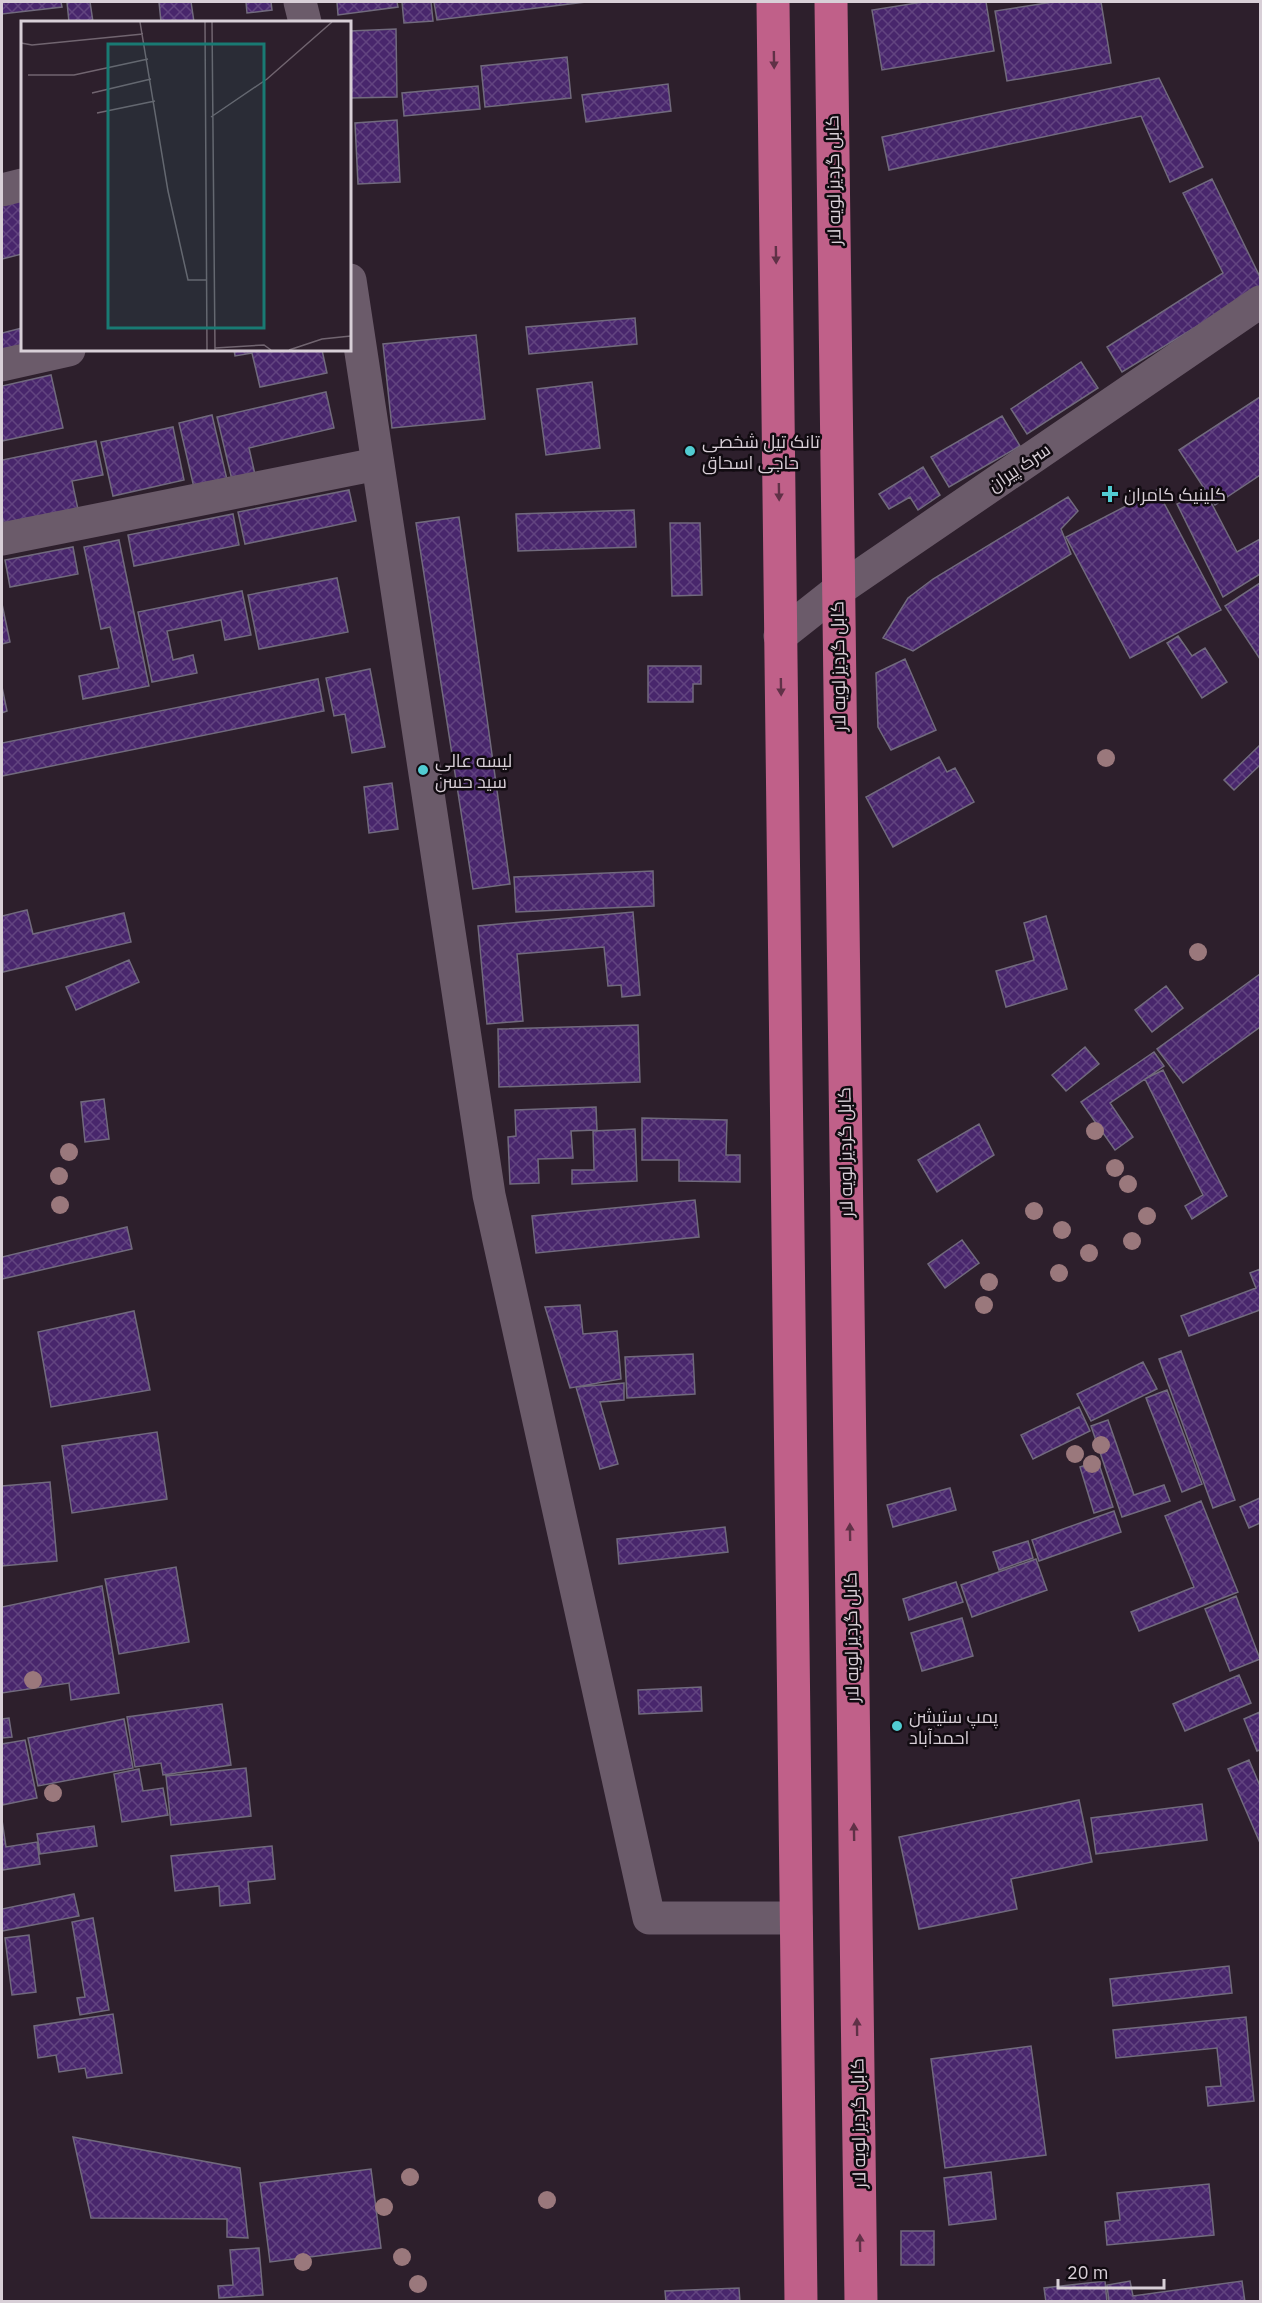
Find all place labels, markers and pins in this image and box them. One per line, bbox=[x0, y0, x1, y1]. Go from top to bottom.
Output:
place label: تانک تیل شخصی حاجی اسحاق bbox=[702, 430, 820, 475]
marker: تانک تیل شخصی حاجی اسحاق bbox=[683, 444, 697, 458]
place label: کلینیک کامران bbox=[1124, 483, 1226, 506]
marker: کلینیک کامران bbox=[1101, 485, 1119, 503]
place label: لیسه عالی سید حسن bbox=[435, 749, 512, 793]
marker: لیسه عالی سید حسن bbox=[416, 763, 430, 777]
place label: پمپ ستیشن احمدآباد bbox=[909, 1705, 998, 1749]
marker: پمپ ستیشن احمدآباد bbox=[890, 1719, 904, 1733]

